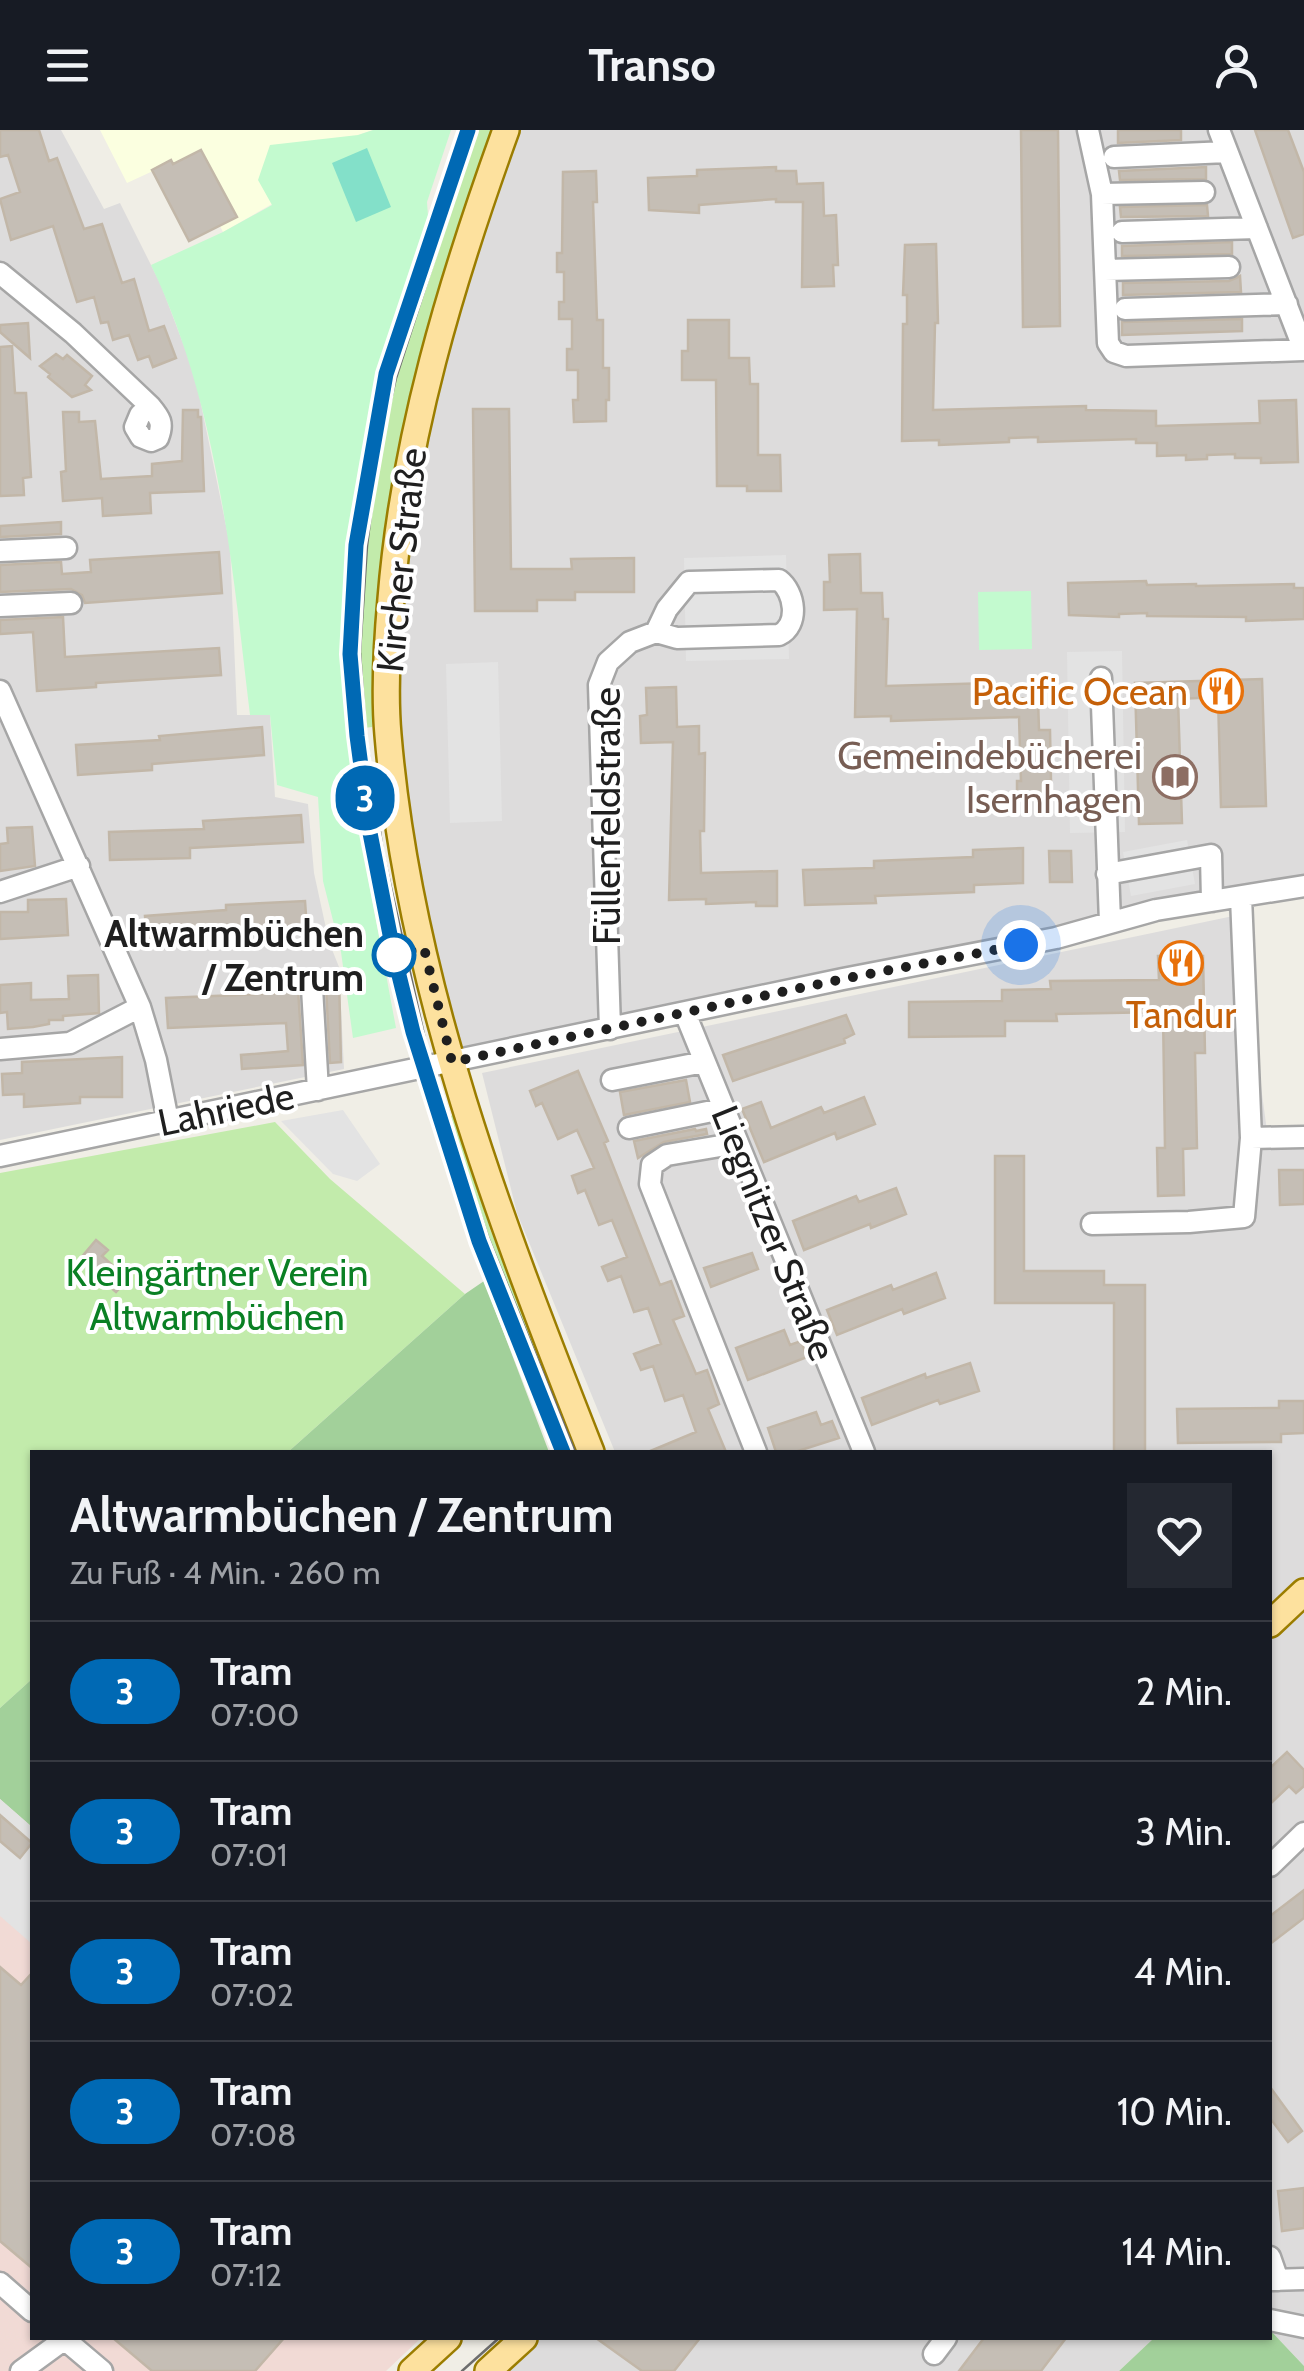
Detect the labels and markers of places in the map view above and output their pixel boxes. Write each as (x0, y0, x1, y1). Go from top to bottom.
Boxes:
place label: Pacific Ocean (972, 668, 1188, 715)
restaurant icon: Pacific Ocean (1198, 668, 1244, 714)
place label: Gemeindebücherei Isernhagen (837, 732, 1142, 823)
library icon: Gemeindebücherei Isernhagen (1152, 754, 1198, 800)
place label: Altwarmbüchen / Zentrum (104, 910, 364, 1001)
marker: Altwarmbüchen / Zentrum (373, 934, 415, 976)
restaurant icon: Tandur (1158, 940, 1204, 986)
place label: Tandur (1126, 991, 1236, 1038)

